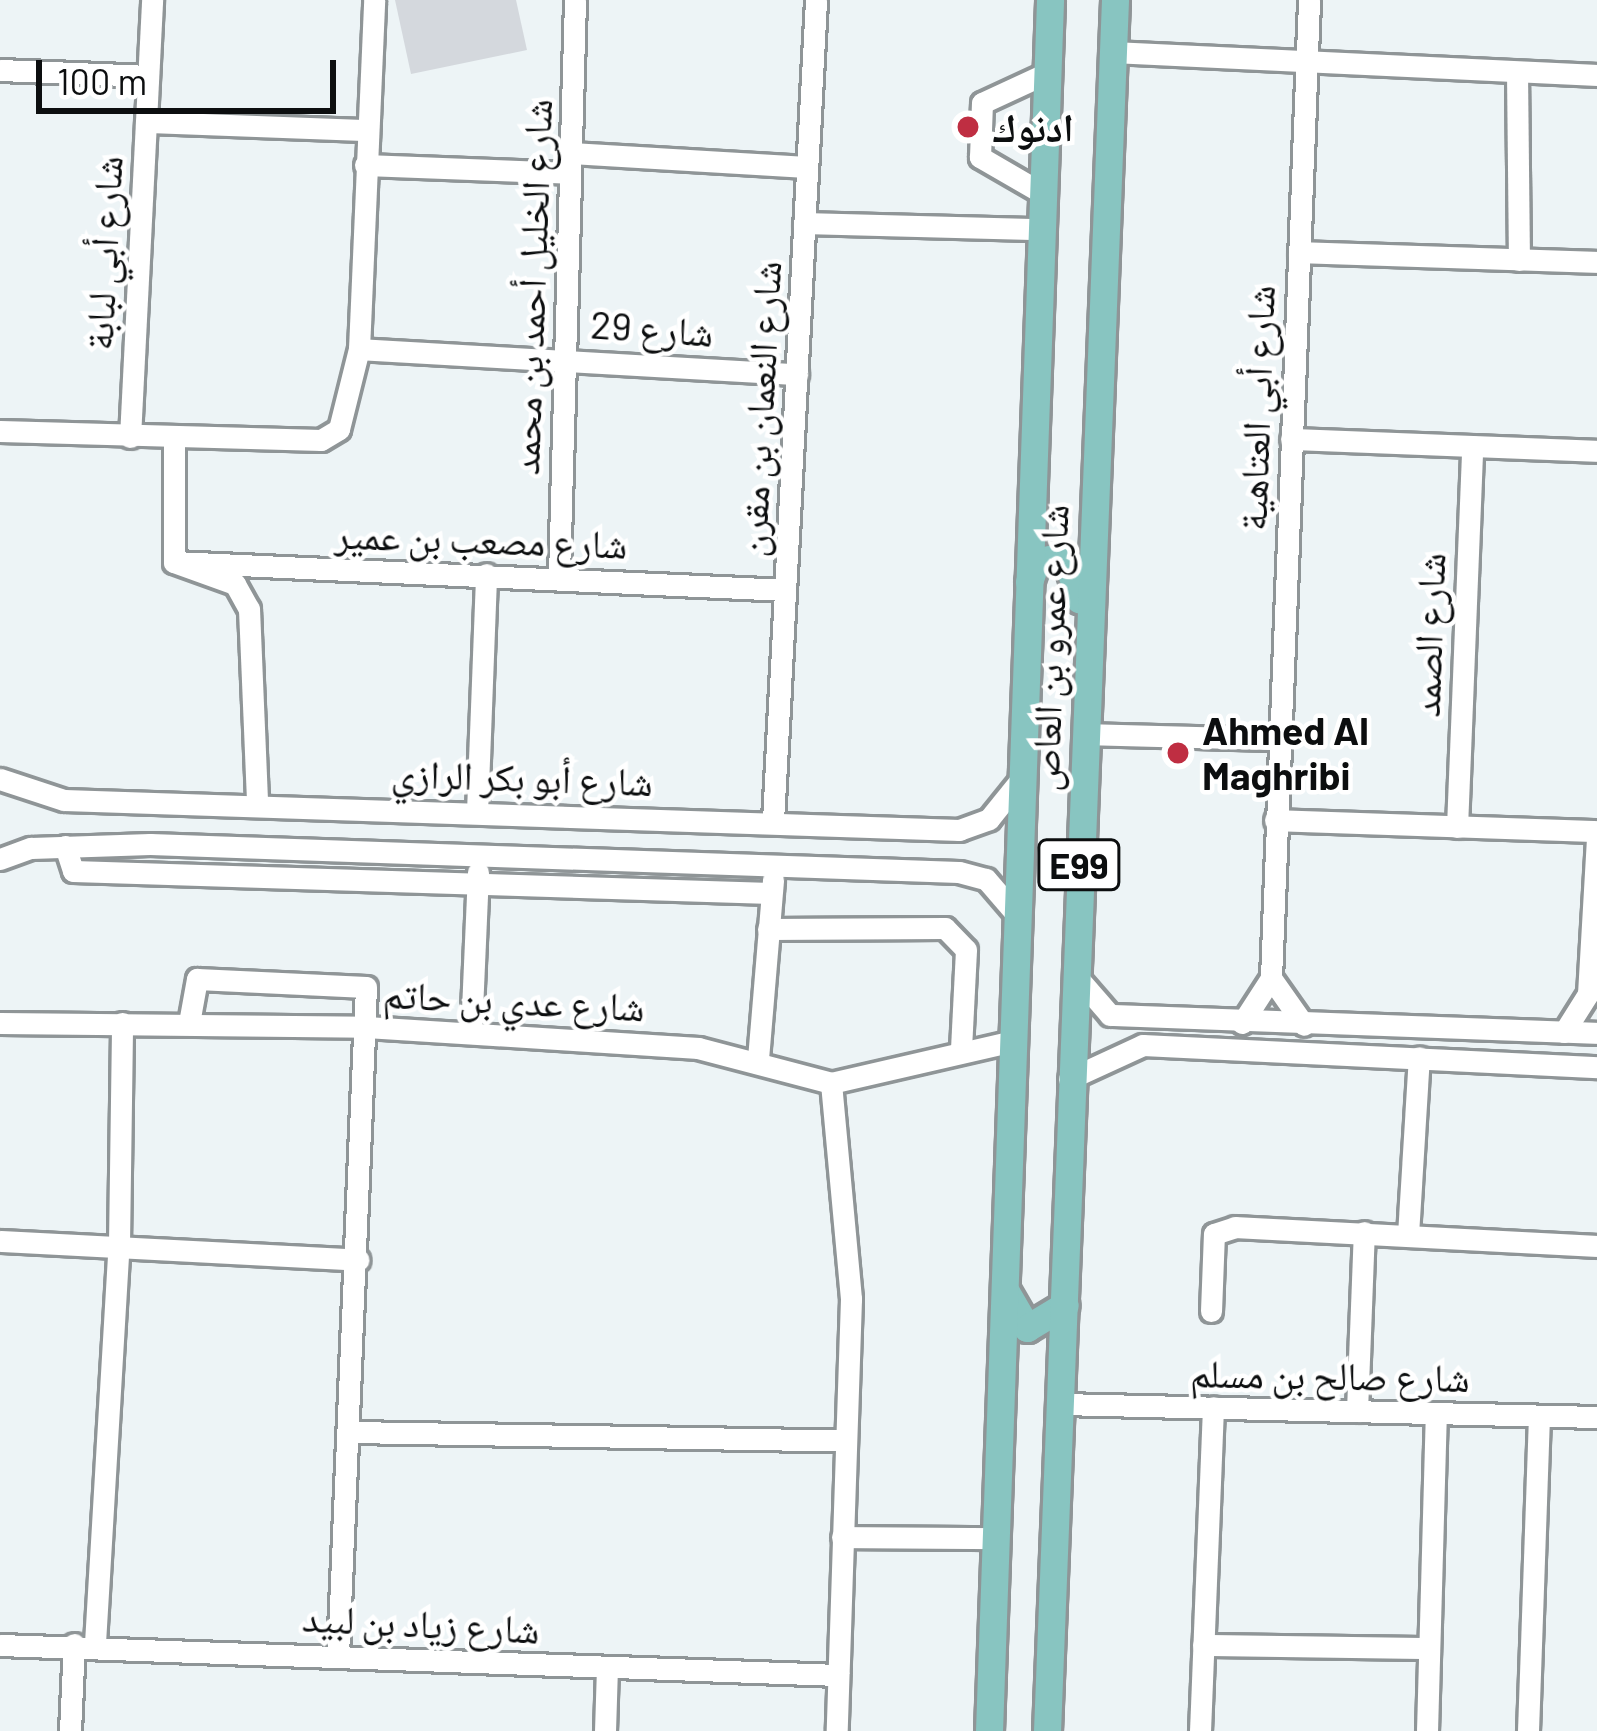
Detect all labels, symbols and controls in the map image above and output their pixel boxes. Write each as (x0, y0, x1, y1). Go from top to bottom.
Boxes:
scale bar (42, 36, 342, 110)
text: 100 m (57, 59, 147, 102)
street label: شارع الخليل أحمد بن محمد (501, 98, 561, 476)
place label: ادنوك (992, 104, 1074, 150)
marker: ادنوك (955, 114, 981, 140)
street label: شارع أبي لبابة (75, 155, 131, 351)
street label: شارع النعمان بن مقرن (728, 260, 790, 558)
street label: شارع أبي العتاهية (1228, 284, 1284, 532)
street label: شارع 29 (589, 300, 715, 356)
street label: شارع عمرو بن العاص (1021, 504, 1077, 792)
street label: شارع مصعب بن عمير (334, 511, 628, 567)
street label: شارع الصمد (1402, 552, 1454, 718)
place label: Ahmed Al Maghribi (1202, 708, 1369, 799)
marker: Ahmed Al Maghribi (1165, 740, 1191, 766)
street label: شارع أبو بكر الرازي (390, 749, 654, 805)
road number: E99 (1037, 835, 1121, 895)
street label: شارع عدي بن حاتم (382, 970, 646, 1030)
street label: شارع صالح بن مسلم (1190, 1349, 1470, 1401)
street label: شارع زياد بن لبيد (301, 1593, 541, 1653)

